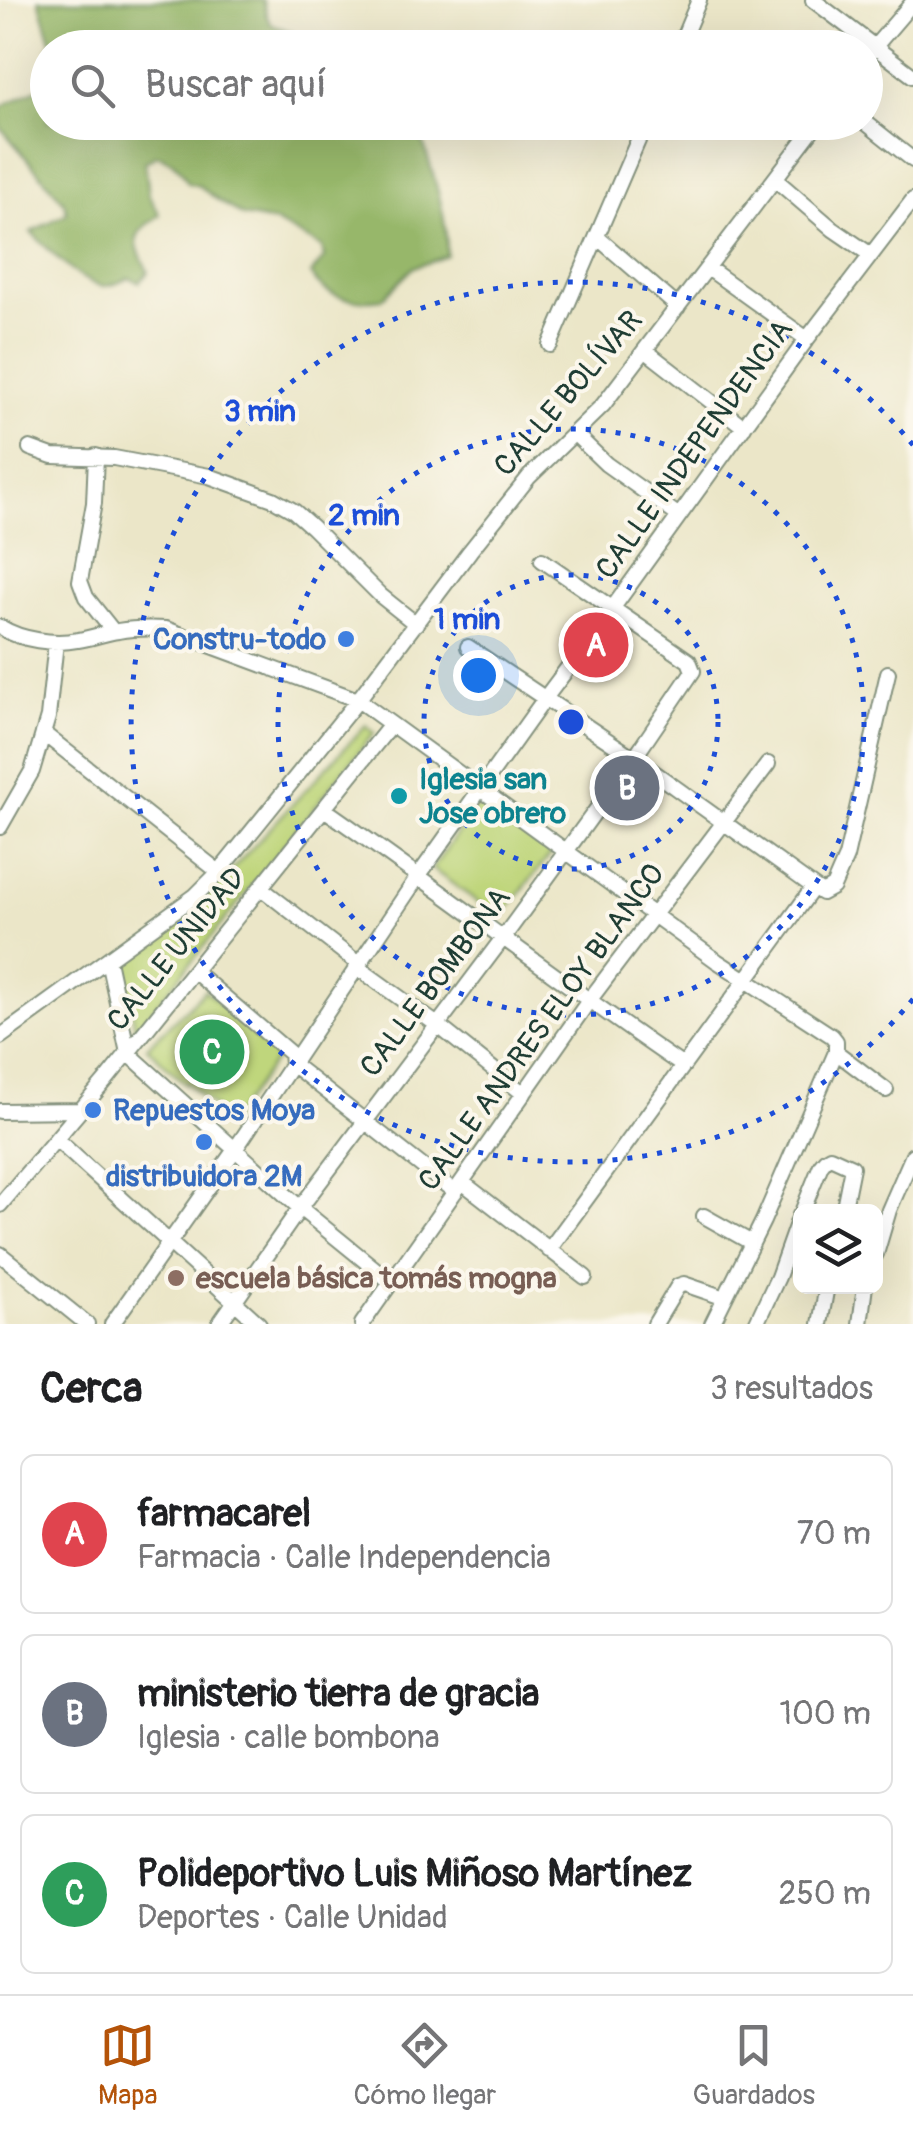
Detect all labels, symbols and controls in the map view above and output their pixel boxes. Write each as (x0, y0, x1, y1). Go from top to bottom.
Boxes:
search box (30, 30, 883, 140)
icon: search (65, 58, 120, 113)
text: Buscar aquí (145, 61, 327, 109)
street label: CALLE BOLÍVAR (486, 303, 651, 484)
street label: CALLE INDEPENDENCIA (588, 312, 801, 586)
text: 3 min (224, 393, 296, 430)
text: 2 min (328, 497, 400, 534)
text: 1 min (434, 601, 500, 638)
pin: A (564, 608, 628, 682)
place label: Constru-todo (153, 621, 326, 658)
marker: Constru-todo (335, 628, 357, 650)
your location (453, 650, 504, 701)
centre of rings (553, 704, 589, 740)
pin: B (594, 750, 660, 826)
place label: Iglesia san Jose obrero (419, 761, 566, 832)
marker: Iglesia san Jose obrero (388, 785, 410, 807)
street label: CALLE ANDRES ELOY BLANCO (410, 857, 672, 1198)
street label: CALLE UNIDAD (99, 860, 254, 1039)
street label: CALLE BOMBONA (352, 880, 519, 1084)
pin: C (180, 1014, 244, 1090)
place label: Repuestos Moya (113, 1092, 315, 1129)
marker: Repuestos Moya (82, 1099, 104, 1121)
marker: distribuidora 2M (193, 1131, 215, 1153)
place label: distribuidora 2M (106, 1158, 302, 1195)
map controls (793, 1204, 883, 1294)
button: layers (793, 1204, 883, 1294)
place label: escuela básica tomás mogna (195, 1260, 557, 1297)
marker: escuela básica tomás mogna (165, 1267, 187, 1289)
text: Cerca (40, 1363, 142, 1415)
text: 3 resultados (710, 1369, 873, 1409)
text: farmacarel (137, 1490, 311, 1538)
text: A (64, 1514, 85, 1554)
text: 70 m (797, 1514, 871, 1554)
text: Farmacia · Calle Independencia (137, 1538, 551, 1578)
text: ministerio tierra de gracia (137, 1670, 539, 1718)
text: B (65, 1694, 84, 1734)
text: 100 m (779, 1694, 871, 1734)
text: Iglesia · calle bombona (137, 1718, 440, 1758)
text: Polideportivo Luis Miñoso Martínez (137, 1850, 692, 1898)
text: C (65, 1874, 84, 1914)
text: 250 m (779, 1874, 871, 1914)
text: Deportes · Calle Unidad (137, 1898, 448, 1938)
tab: Mapa (98, 2018, 157, 2113)
tab: Cómo llegar (354, 2018, 496, 2113)
tab: Guardados (692, 2018, 815, 2113)

